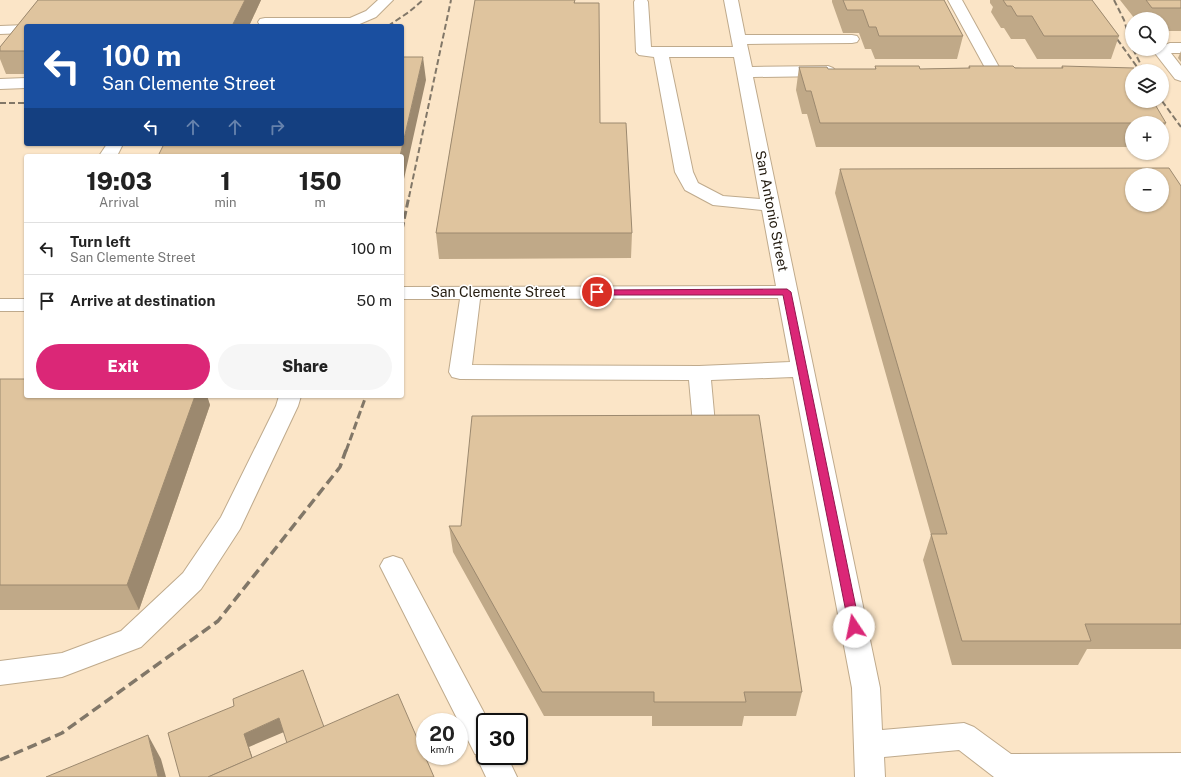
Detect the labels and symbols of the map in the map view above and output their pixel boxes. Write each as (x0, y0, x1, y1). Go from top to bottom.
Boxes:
street label: San Antonio Street (752, 149, 792, 273)
pin (580, 275, 614, 309)
street label: San Clemente Street (430, 284, 566, 300)
position arrow (833, 606, 875, 648)
speed limit sign: 30 (476, 713, 528, 765)

